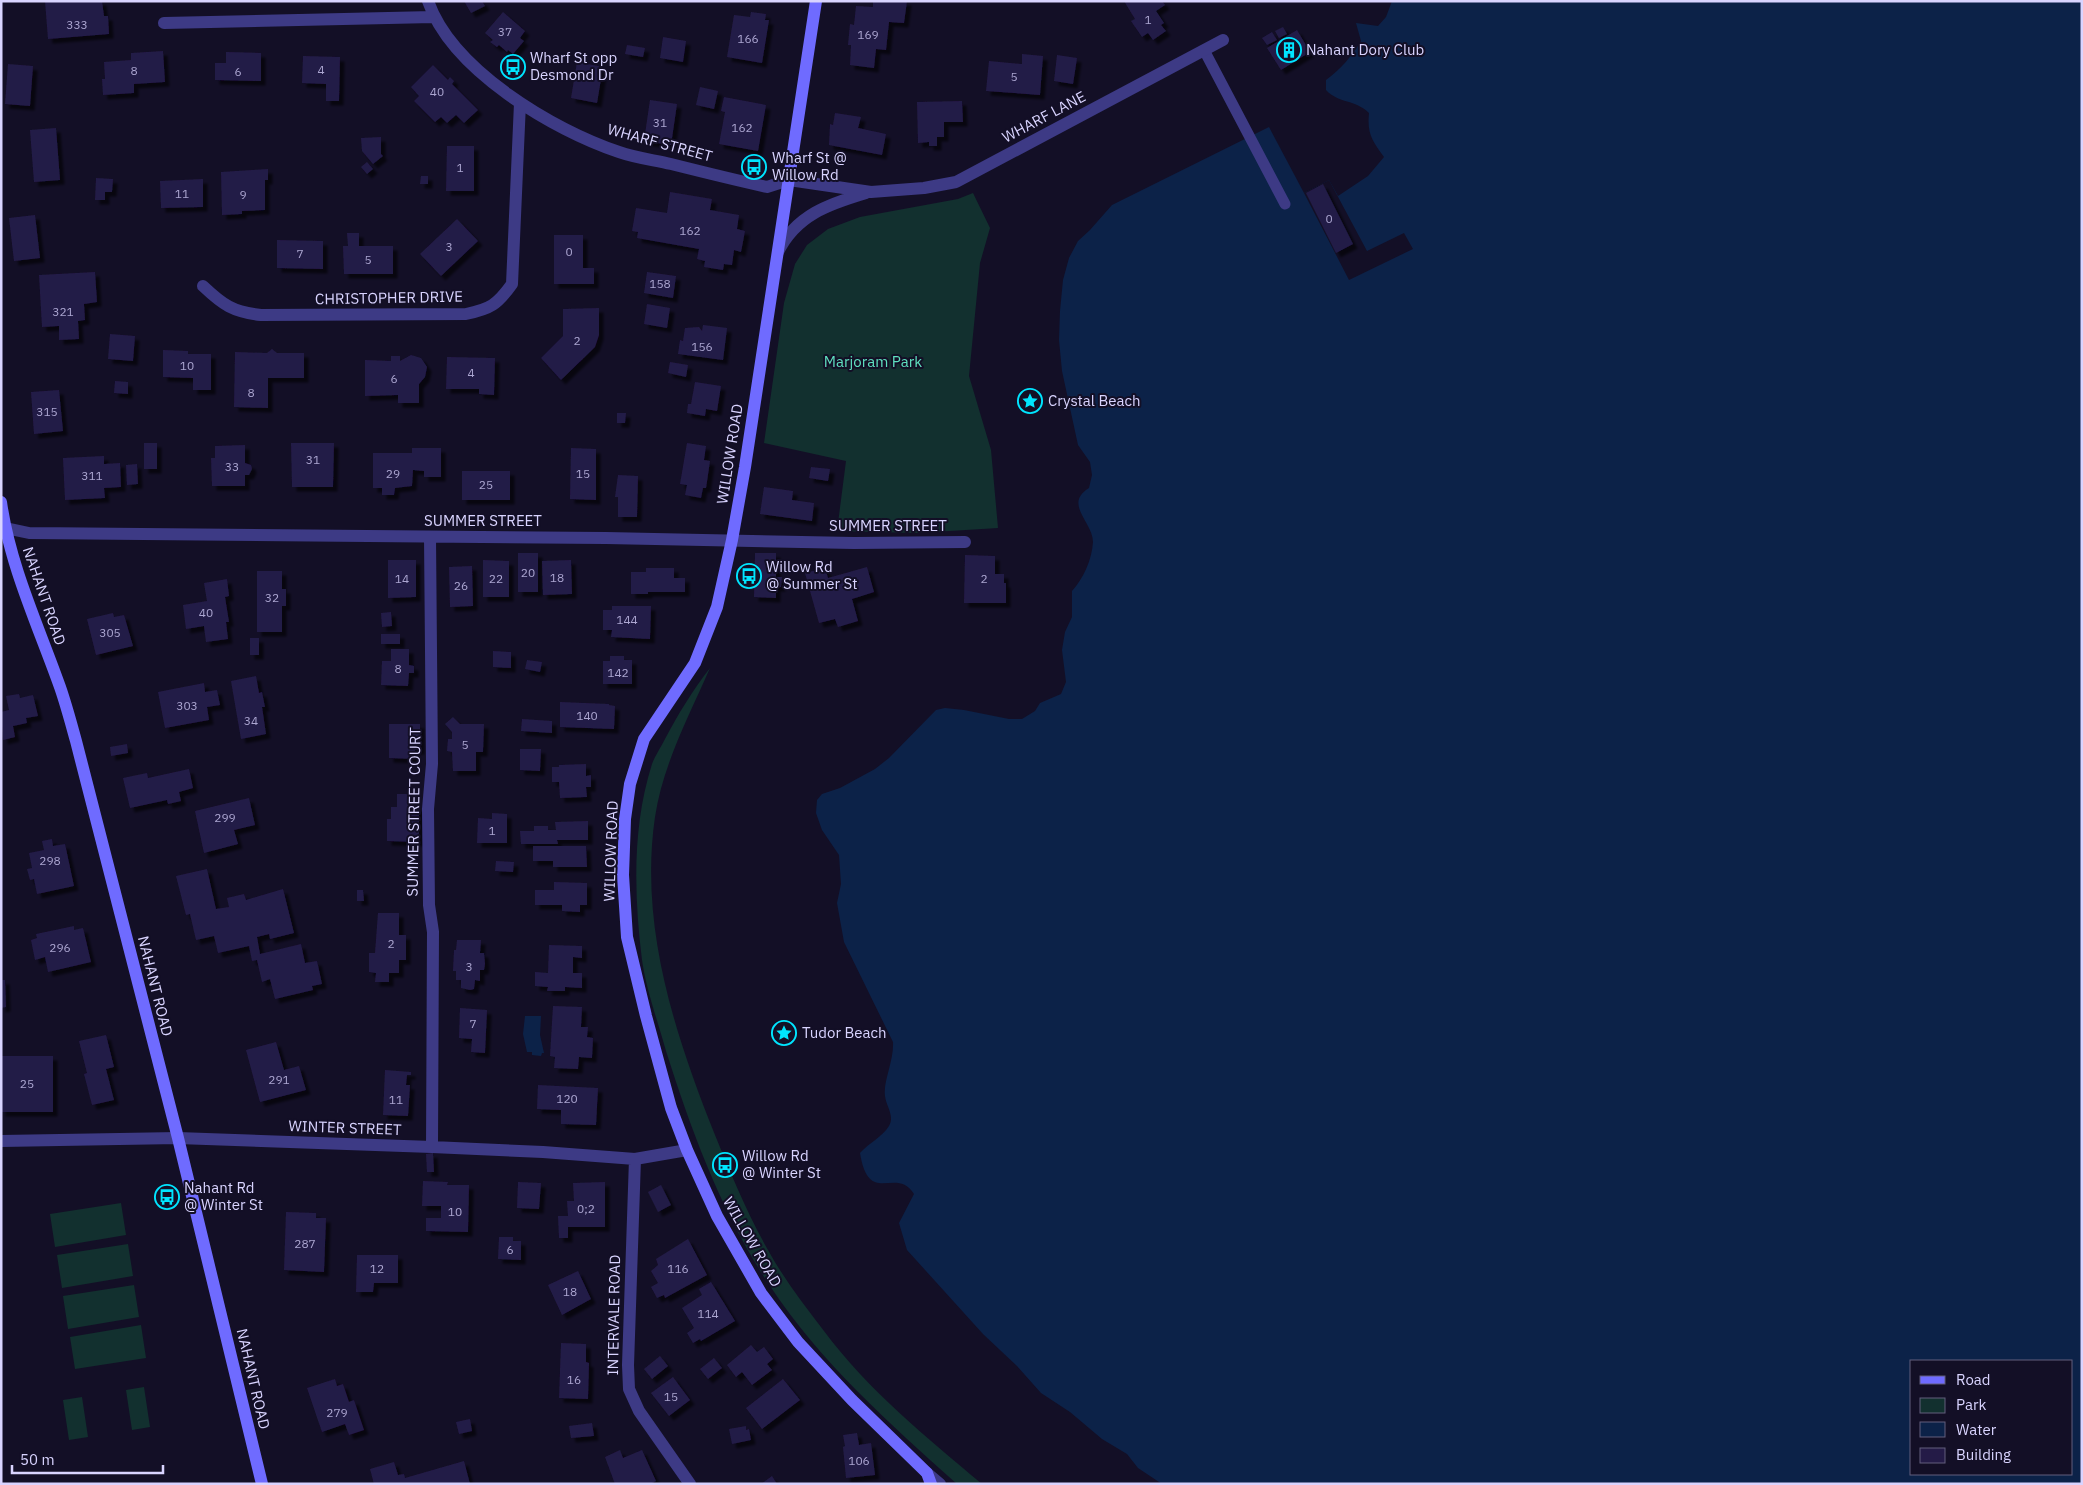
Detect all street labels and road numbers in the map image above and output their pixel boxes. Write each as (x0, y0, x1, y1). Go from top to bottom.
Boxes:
street label: WHARF LANE (999, 87, 1089, 147)
street label: WHARF STREET (606, 119, 715, 166)
street label: CHRISTOPHER DRIVE (315, 287, 463, 308)
street label: WILLOW ROAD (712, 403, 747, 505)
street label: SUMMER STREET (424, 511, 542, 530)
street label: SUMMER STREET (829, 516, 947, 535)
street label: NAHANT ROAD (19, 544, 70, 647)
street label: SUMMER STREET COURT (403, 727, 424, 897)
street label: WILLOW ROAD (599, 800, 622, 902)
street label: NAHANT ROAD (134, 934, 177, 1038)
street label: WINTER STREET (288, 1116, 402, 1139)
street label: WILLOW ROAD (719, 1193, 786, 1290)
street label: INTERVALE ROAD (603, 1255, 624, 1375)
street label: NAHANT ROAD (233, 1327, 274, 1431)

